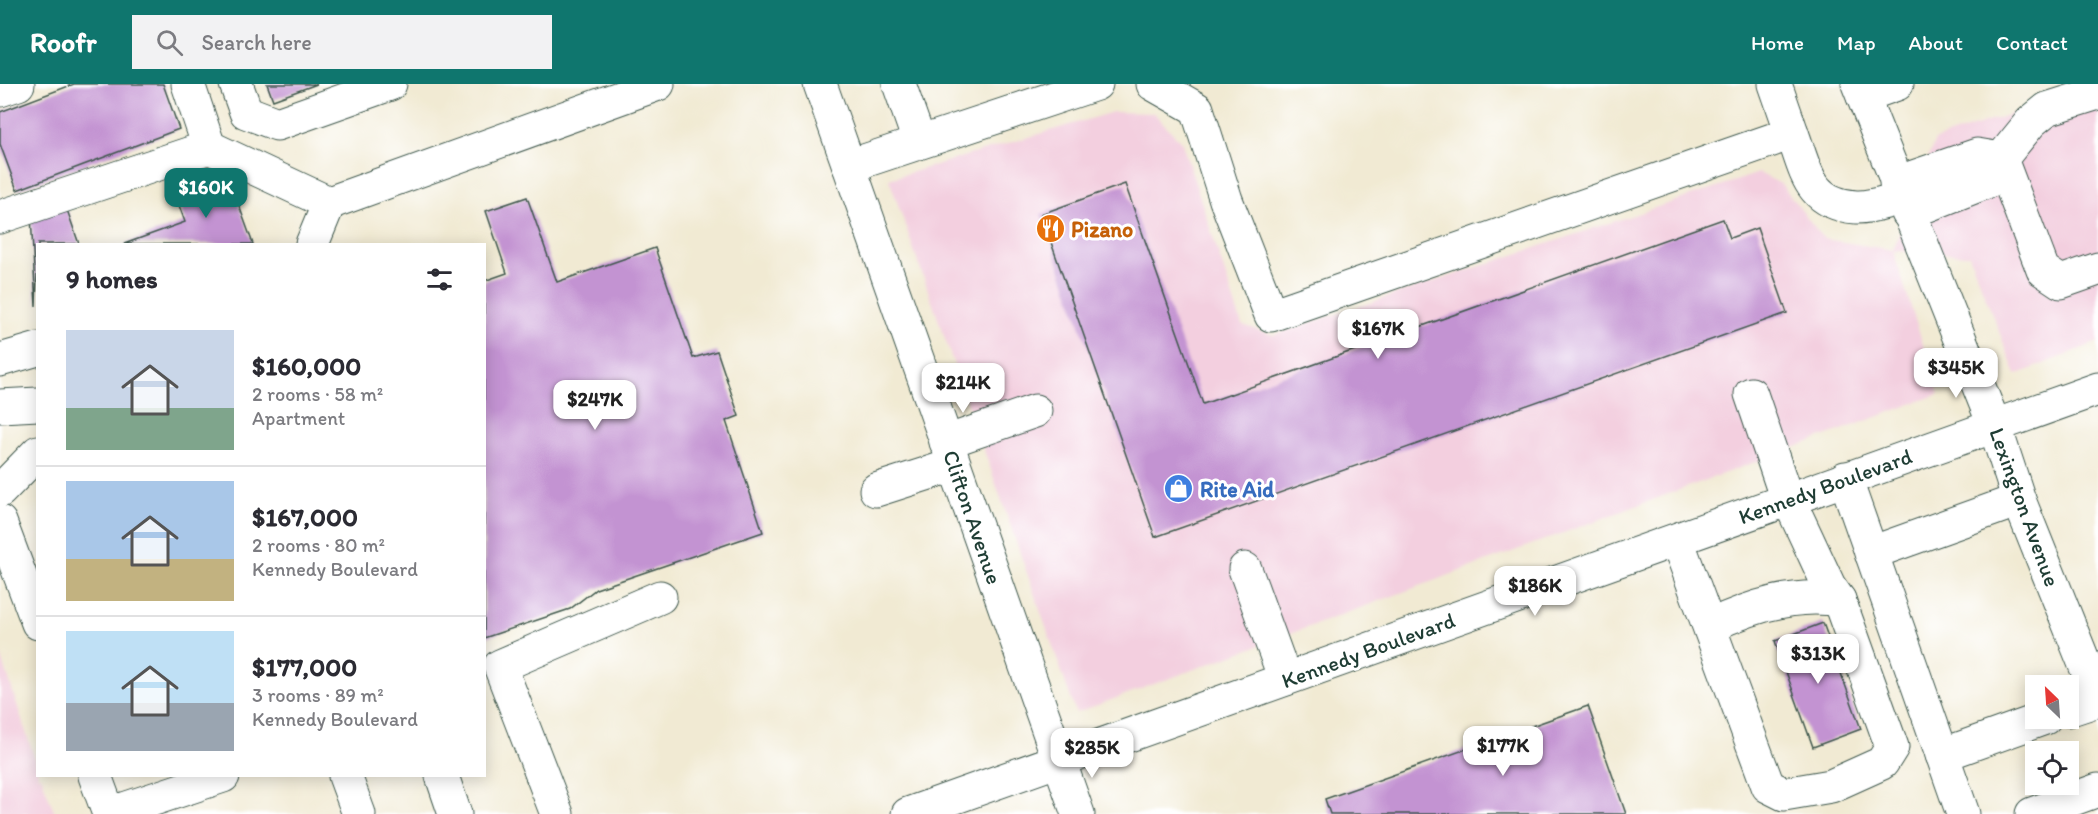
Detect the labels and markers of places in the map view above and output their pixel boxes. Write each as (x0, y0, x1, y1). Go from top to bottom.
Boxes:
pin: $160K (164, 168, 248, 219)
restaurant icon: Pizano (1034, 213, 1066, 245)
place label: Pizano (1071, 216, 1133, 243)
pin: $167K (1336, 309, 1420, 360)
pin: $345K (1914, 348, 1998, 399)
pin: $214K (921, 363, 1005, 414)
pin: $247K (553, 380, 637, 431)
shop icon: Rite Aid (1163, 473, 1195, 505)
place label: Rite Aid (1200, 476, 1274, 503)
pin: $186K (1493, 566, 1577, 617)
pin: $313K (1776, 634, 1860, 685)
pin: $177K (1461, 726, 1545, 777)
pin: $285K (1050, 728, 1134, 779)

